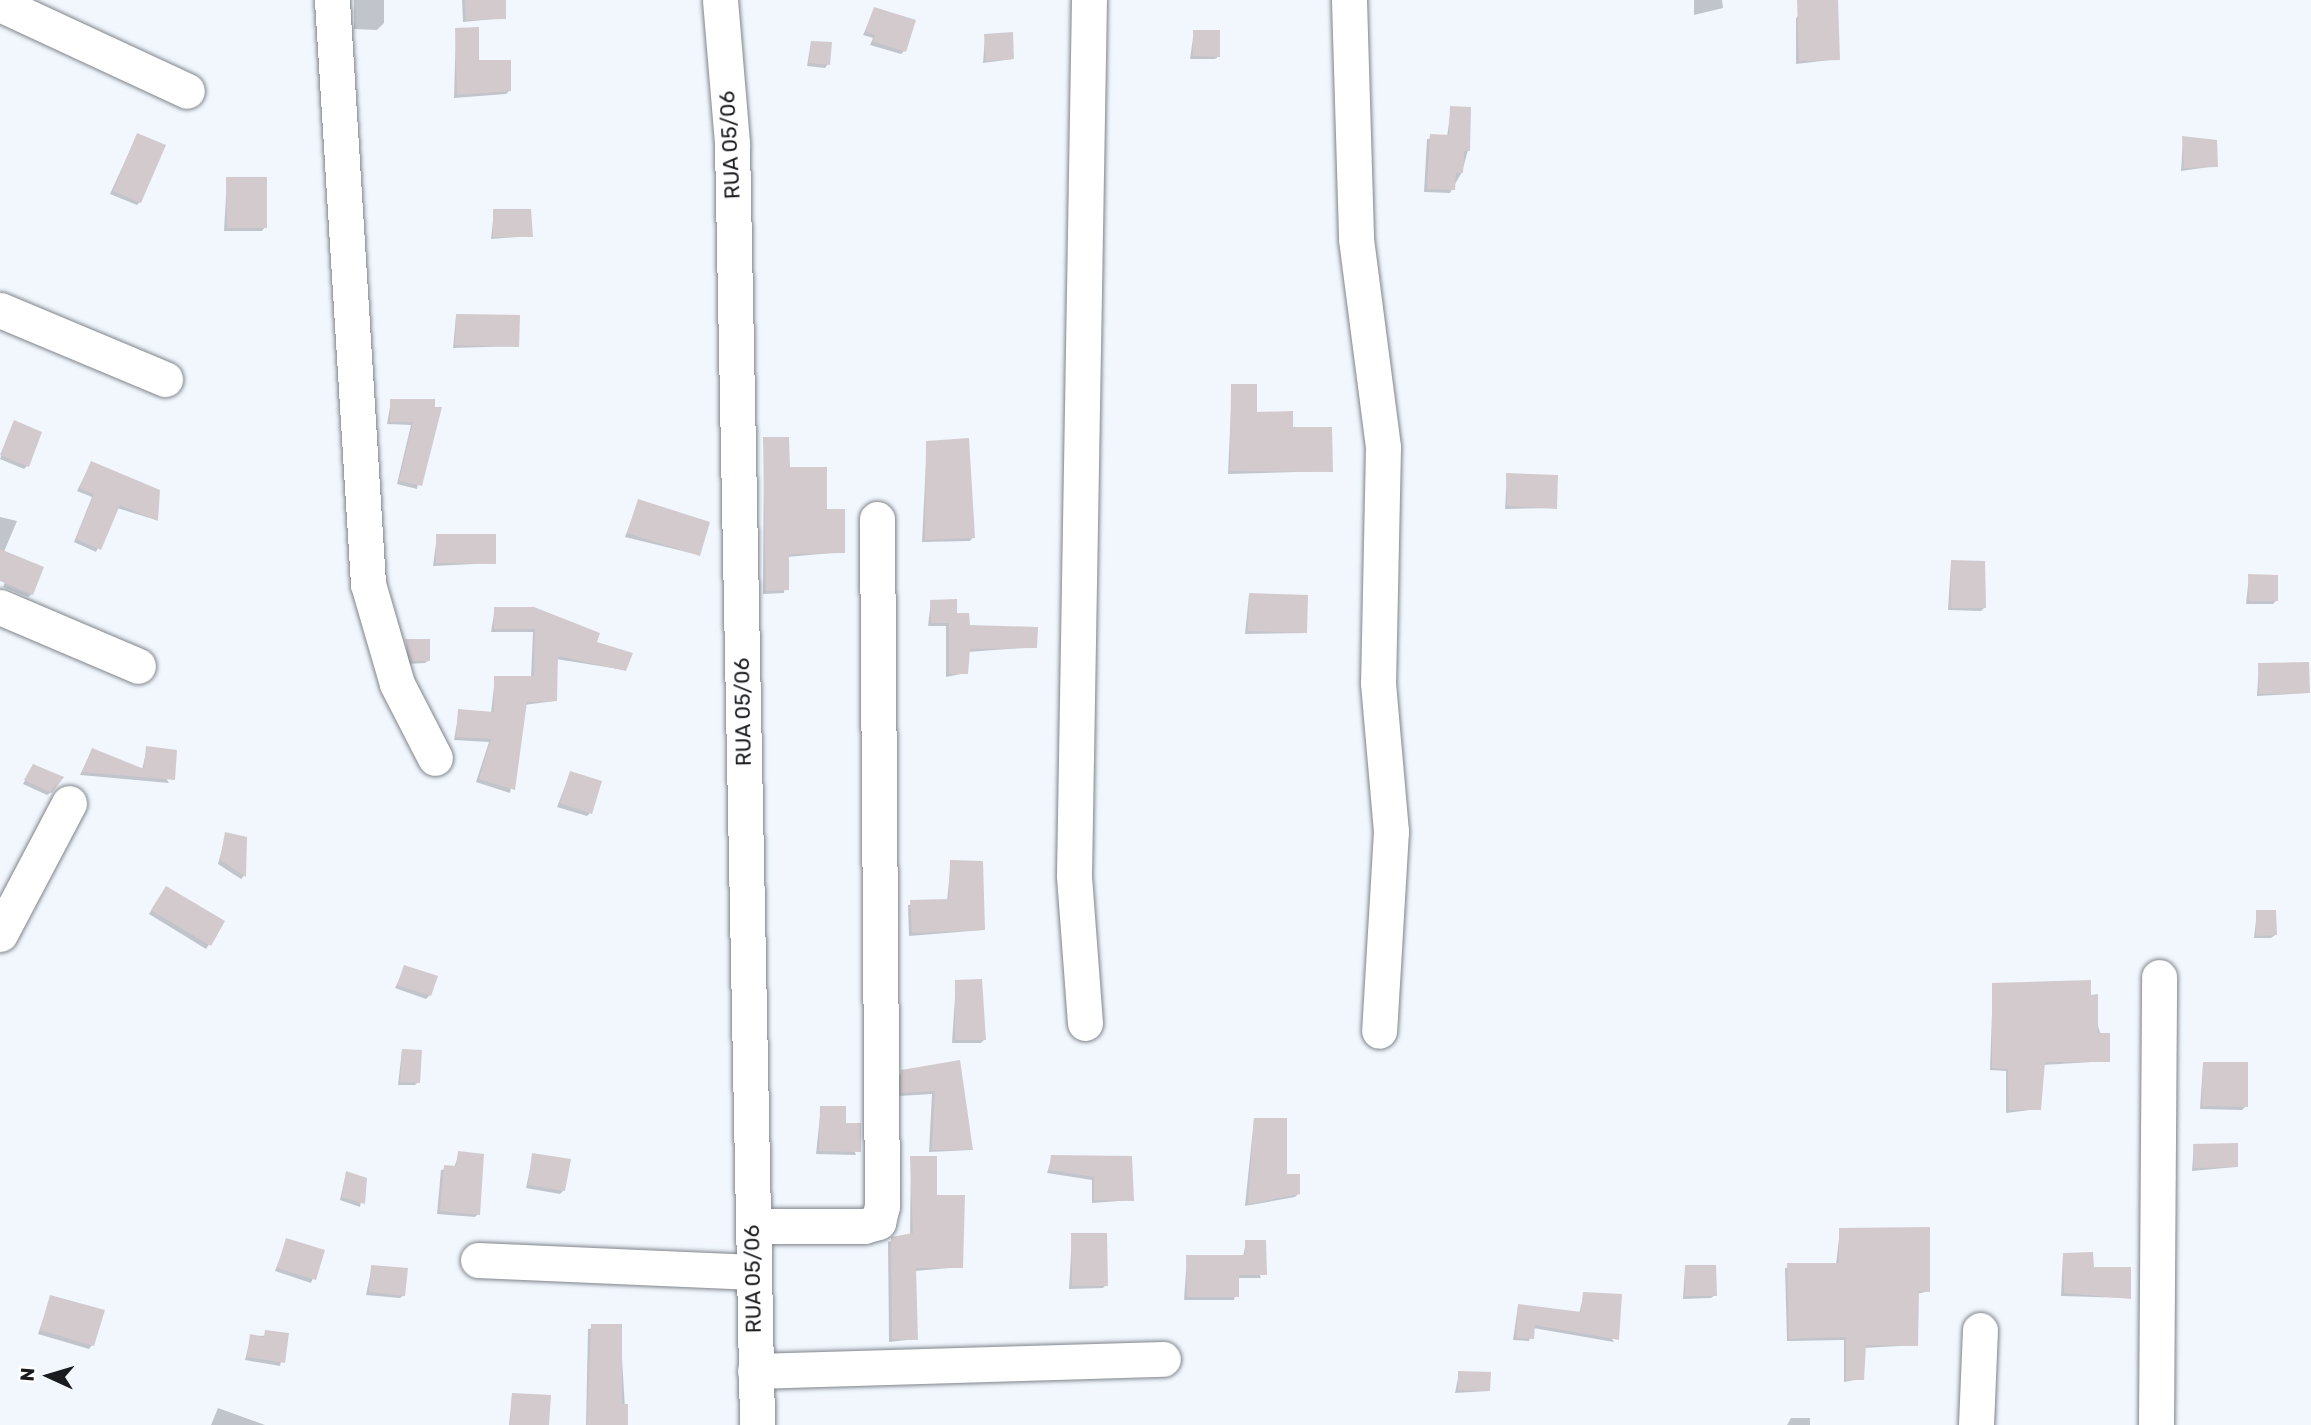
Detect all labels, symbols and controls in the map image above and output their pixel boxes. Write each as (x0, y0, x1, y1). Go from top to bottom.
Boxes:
street label: RUA 05/06 (715, 90, 745, 200)
street label: RUA 05/06 (729, 657, 757, 767)
street label: RUA 05/06 (739, 1224, 767, 1334)
north arrow (14, 1341, 84, 1411)
text: N (16, 1367, 40, 1382)

